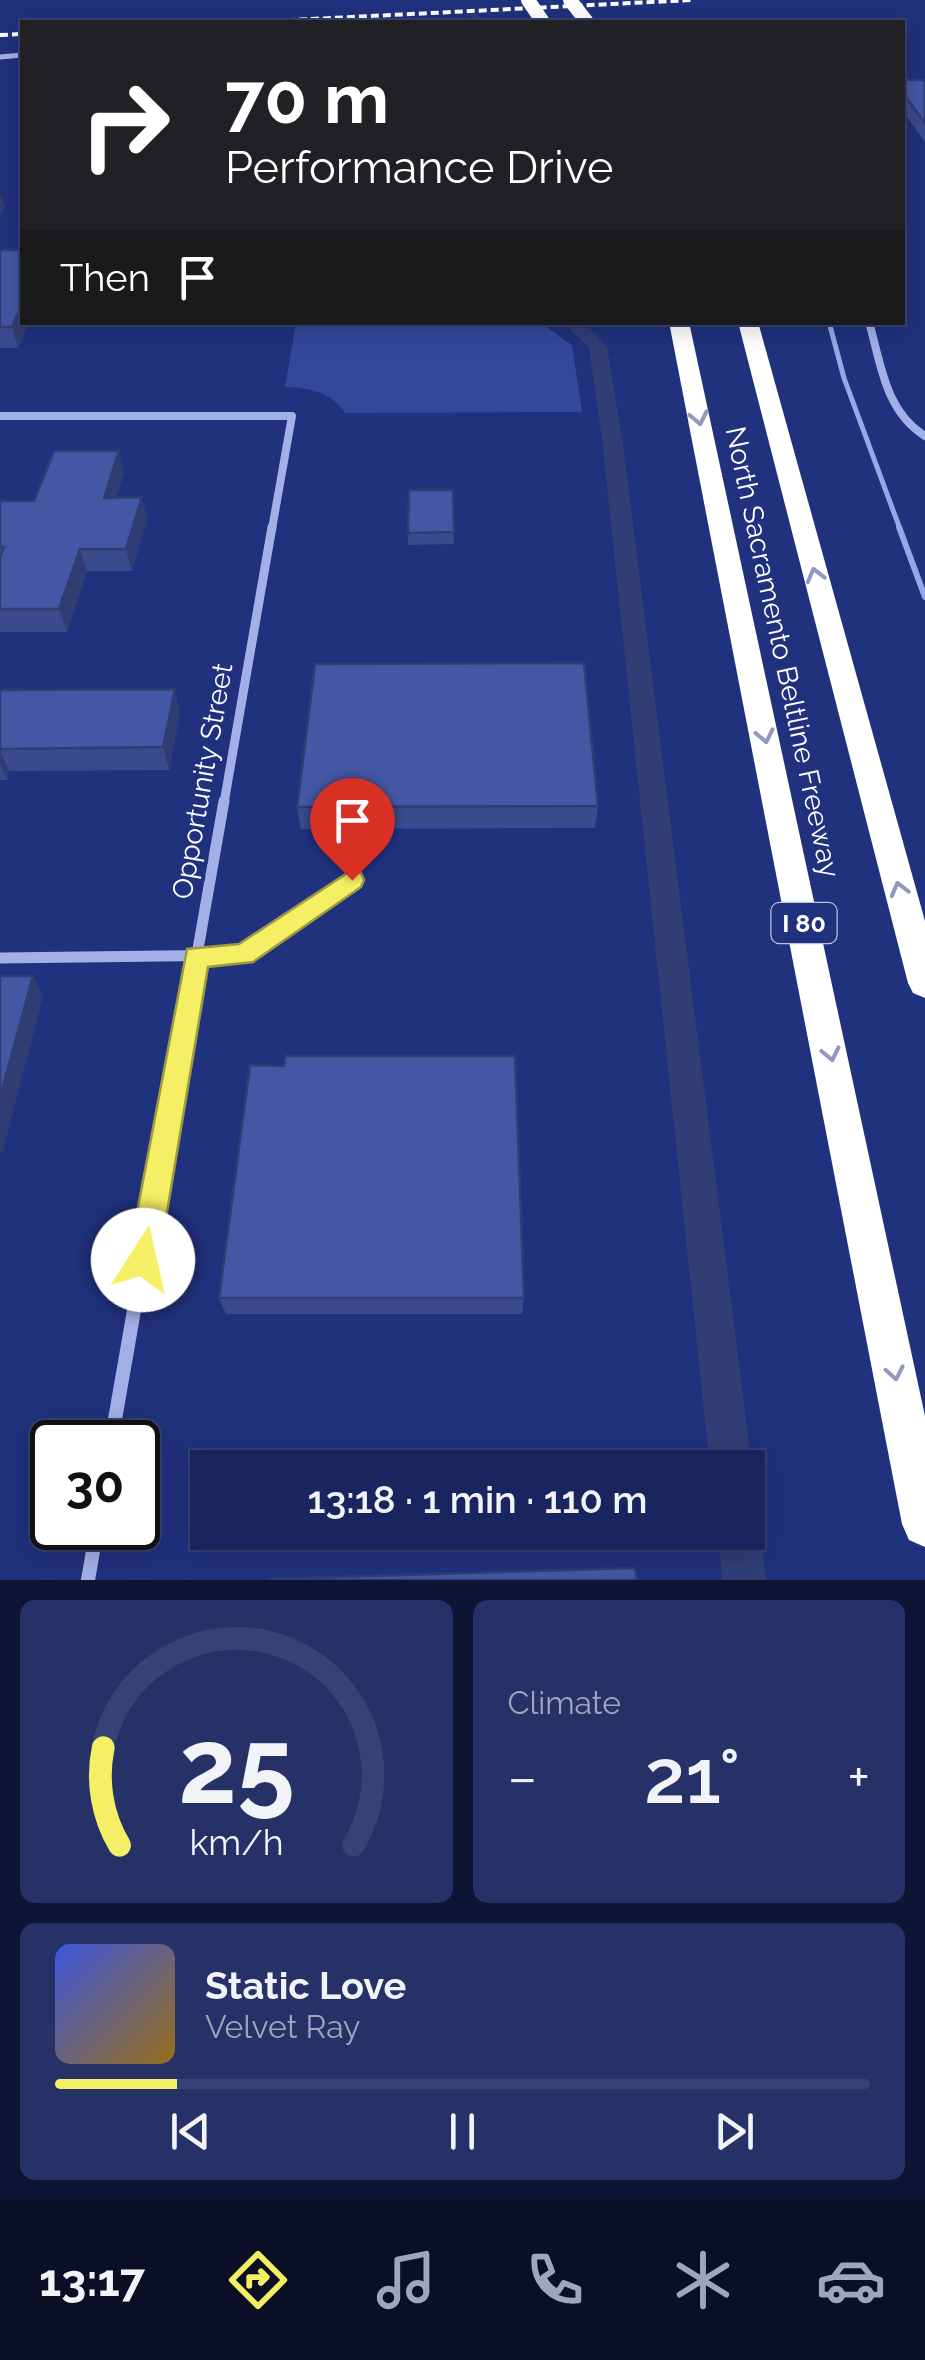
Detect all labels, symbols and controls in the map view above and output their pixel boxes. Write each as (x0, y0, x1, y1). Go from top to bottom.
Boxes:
text: 70 m (225, 57, 389, 139)
icon: right (60, 60, 190, 190)
text: Performance Drive (225, 141, 613, 194)
icon: arrive (170, 250, 225, 305)
text: Then (60, 255, 150, 300)
one-way arrow (687, 409, 708, 426)
street label: North Sacramento Beltline Freeway (719, 424, 846, 881)
one-way arrow (806, 567, 827, 584)
street label: Opportunity Street (165, 660, 240, 902)
one-way arrow (753, 727, 774, 744)
pin (310, 778, 395, 881)
icon: arrive (325, 793, 380, 848)
one-way arrow (889, 881, 910, 898)
road number: I 80 (772, 903, 836, 943)
one-way arrow (820, 1045, 841, 1062)
position arrow (91, 1208, 195, 1312)
one-way arrow (884, 1364, 905, 1381)
speed limit sign: 30 (30, 1420, 160, 1550)
text: 13:18 · 1 min · 110 m (308, 1477, 647, 1522)
text: Climate (508, 1684, 621, 1721)
text: 25 (178, 1705, 294, 1827)
text: 21° (644, 1732, 740, 1821)
text: − (508, 1745, 537, 1810)
text: + (847, 1745, 870, 1810)
text: km/h (189, 1821, 283, 1863)
text: Static Love (205, 1963, 406, 2008)
text: Velvet Ray (205, 2008, 360, 2045)
icon: previous (163, 2104, 218, 2159)
icon: pause (435, 2104, 490, 2159)
icon: next (707, 2104, 762, 2159)
icon: directions (223, 2245, 293, 2315)
icon: music (371, 2245, 441, 2315)
icon: phone (520, 2245, 590, 2315)
icon: climate (668, 2245, 738, 2315)
icon: car (816, 2245, 886, 2315)
text: 13:17 (39, 2254, 145, 2307)

